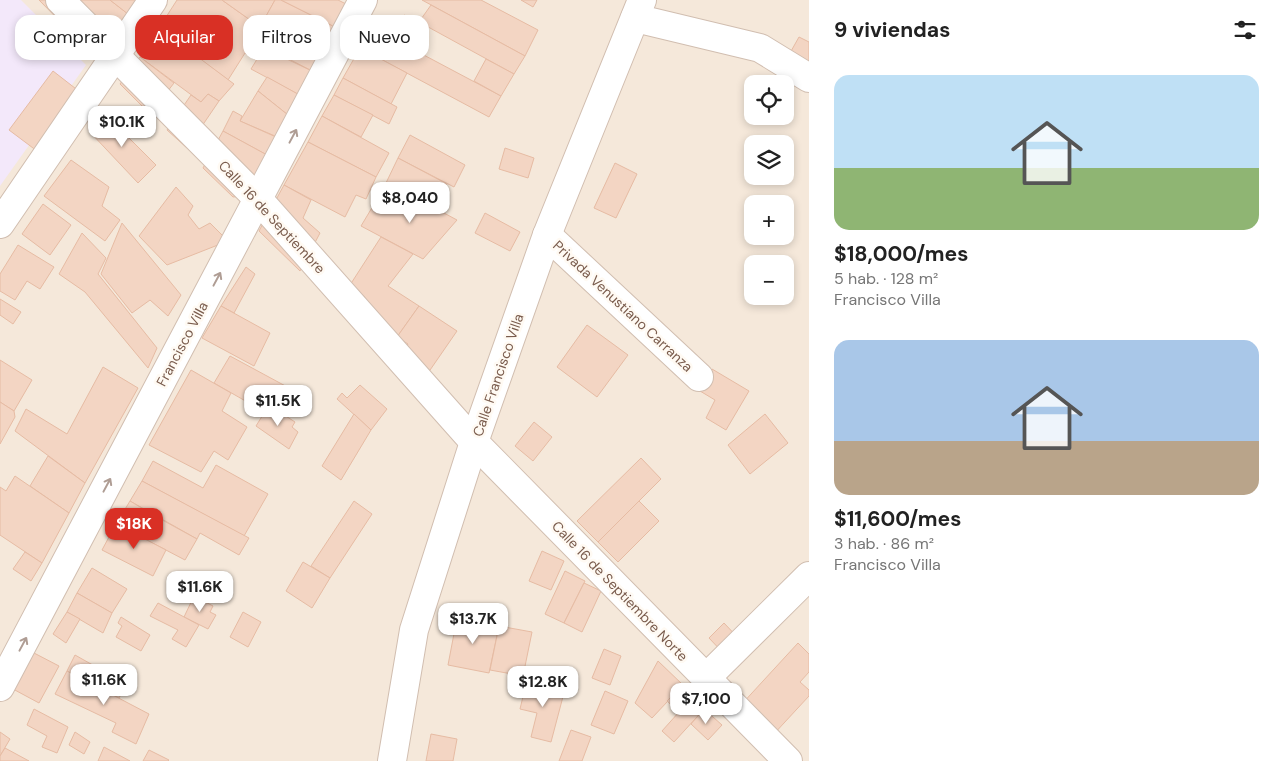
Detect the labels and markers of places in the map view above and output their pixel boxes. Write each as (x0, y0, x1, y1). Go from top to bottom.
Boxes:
pin: $10.1K (81, 106, 163, 148)
pin: $8,040 (369, 182, 451, 224)
pin: $11.5K (237, 384, 319, 427)
pin: $18K (104, 508, 164, 550)
pin: $11.6K (159, 570, 241, 613)
pin: $13.7K (432, 602, 514, 645)
pin: $11.6K (63, 664, 145, 706)
pin: $12.8K (502, 666, 584, 708)
pin: $7,100 (665, 682, 747, 725)

